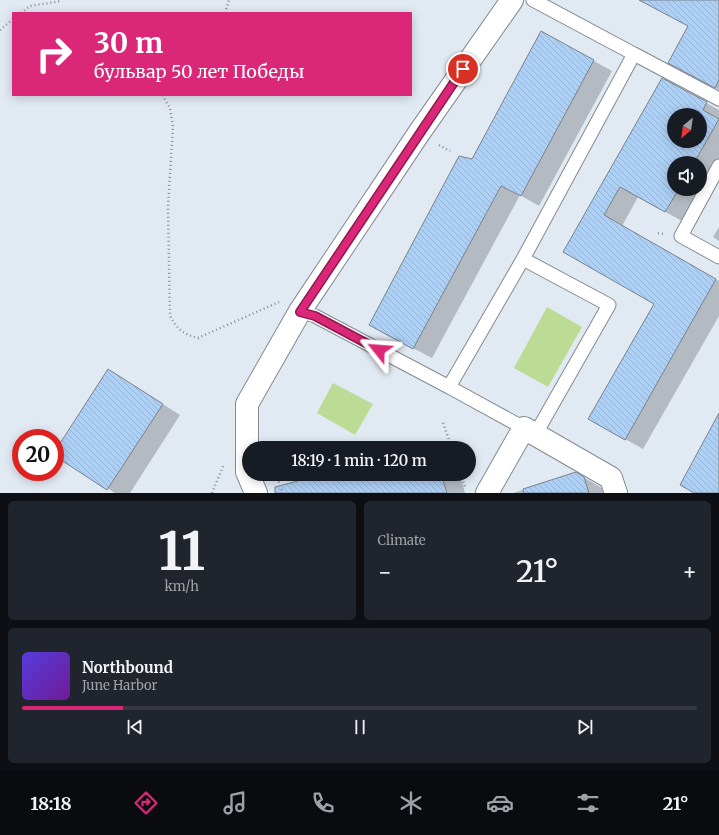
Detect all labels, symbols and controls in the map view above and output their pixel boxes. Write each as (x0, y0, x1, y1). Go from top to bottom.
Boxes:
text: 30 m (94, 25, 163, 61)
icon: right (28, 28, 80, 80)
pin (446, 52, 480, 86)
icon: arrive (452, 58, 474, 80)
text: бульвар 50 лет Победы (94, 60, 304, 83)
north arrow (667, 108, 707, 148)
map controls (667, 108, 707, 196)
button: sound (667, 156, 707, 196)
position arrow (358, 329, 400, 371)
speed limit sign: 20 (12, 429, 64, 481)
text: 18:19 · 1 min · 120 m (291, 451, 427, 470)
text: 11 (158, 519, 205, 584)
text: Climate (378, 532, 426, 549)
text: 21° (516, 552, 559, 590)
text: − (378, 558, 392, 586)
text: + (682, 558, 697, 586)
text: km/h (165, 578, 199, 595)
text: Northbound (82, 658, 173, 677)
text: June Harbor (82, 677, 157, 694)
icon: previous (124, 716, 146, 738)
icon: pause (349, 716, 371, 738)
icon: next (574, 716, 596, 738)
icon: directions (132, 789, 160, 817)
icon: music (221, 789, 249, 817)
icon: phone (309, 789, 337, 817)
icon: climate (397, 789, 425, 817)
icon: car (486, 789, 514, 817)
icon: filters (574, 789, 602, 817)
text: 18:18 (30, 792, 72, 815)
text: 21° (663, 792, 689, 815)

